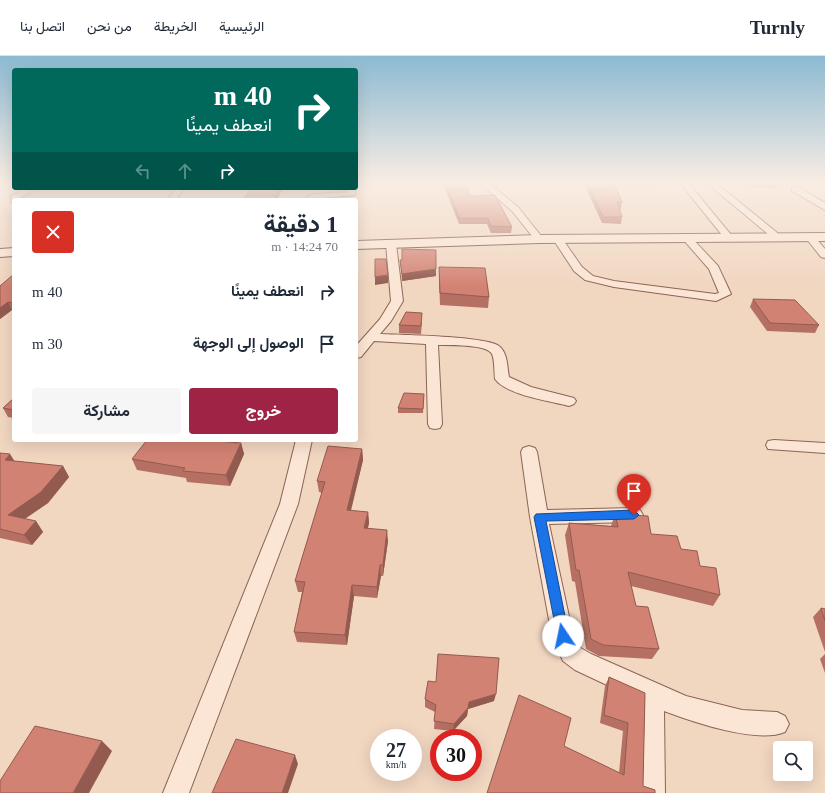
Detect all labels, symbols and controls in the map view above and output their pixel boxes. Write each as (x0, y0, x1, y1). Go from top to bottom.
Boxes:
text: Turnly (750, 17, 805, 38)
text: اتصل بنا (20, 19, 65, 34)
text: من نحن (87, 19, 132, 34)
text: الخريطة (154, 19, 197, 34)
text: الرئيسية (219, 19, 264, 34)
text: 40 m (214, 80, 272, 111)
icon: right (286, 84, 338, 136)
text: انعطف يمينًا (186, 115, 272, 135)
icon: left (132, 160, 154, 182)
icon: ahead (174, 160, 196, 182)
icon: right (216, 160, 238, 182)
button: close (32, 211, 74, 253)
text: 1 دقيقة (263, 211, 338, 237)
text: 70 m · 14:24 (271, 239, 338, 254)
icon: right (316, 281, 338, 303)
text: انعطف يمينًا (231, 283, 304, 299)
text: 40 m (32, 284, 62, 300)
icon: arrive (316, 333, 338, 355)
text: الوصول إلى الوجهة (193, 335, 304, 351)
text: 30 m (32, 336, 62, 352)
button: مشاركة (32, 388, 181, 434)
button: خروج (189, 388, 338, 434)
pin (617, 474, 651, 515)
icon: arrive (623, 480, 645, 502)
position arrow (542, 615, 584, 657)
speed limit sign: 30 (430, 729, 482, 781)
text: 27 (386, 739, 406, 761)
map controls (773, 741, 813, 781)
button: search (773, 741, 813, 781)
text: km/h (386, 759, 406, 770)

